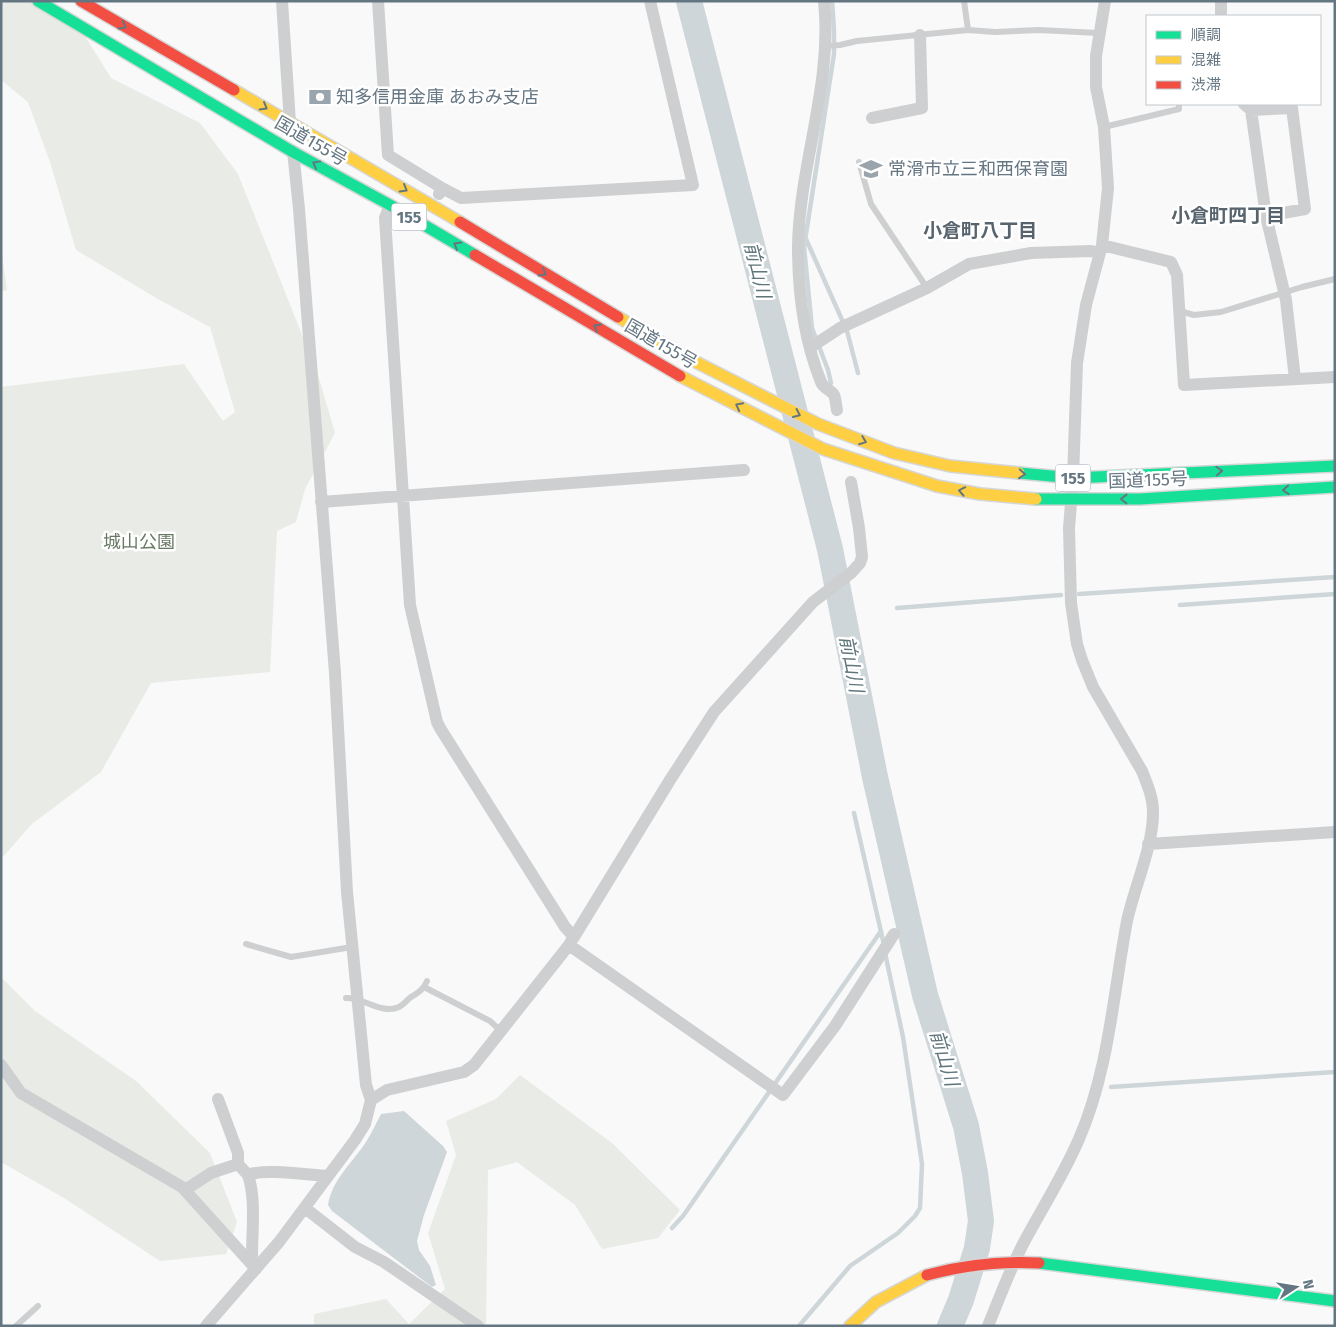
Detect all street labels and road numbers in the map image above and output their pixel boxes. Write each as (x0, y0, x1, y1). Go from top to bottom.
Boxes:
street label: 国道155号 (271, 112, 351, 170)
road number: 155 (392, 203, 426, 230)
street label: 国道155号 (621, 315, 701, 373)
road number: 155 (1056, 464, 1090, 492)
street label: 国道155号 (1108, 468, 1188, 492)

